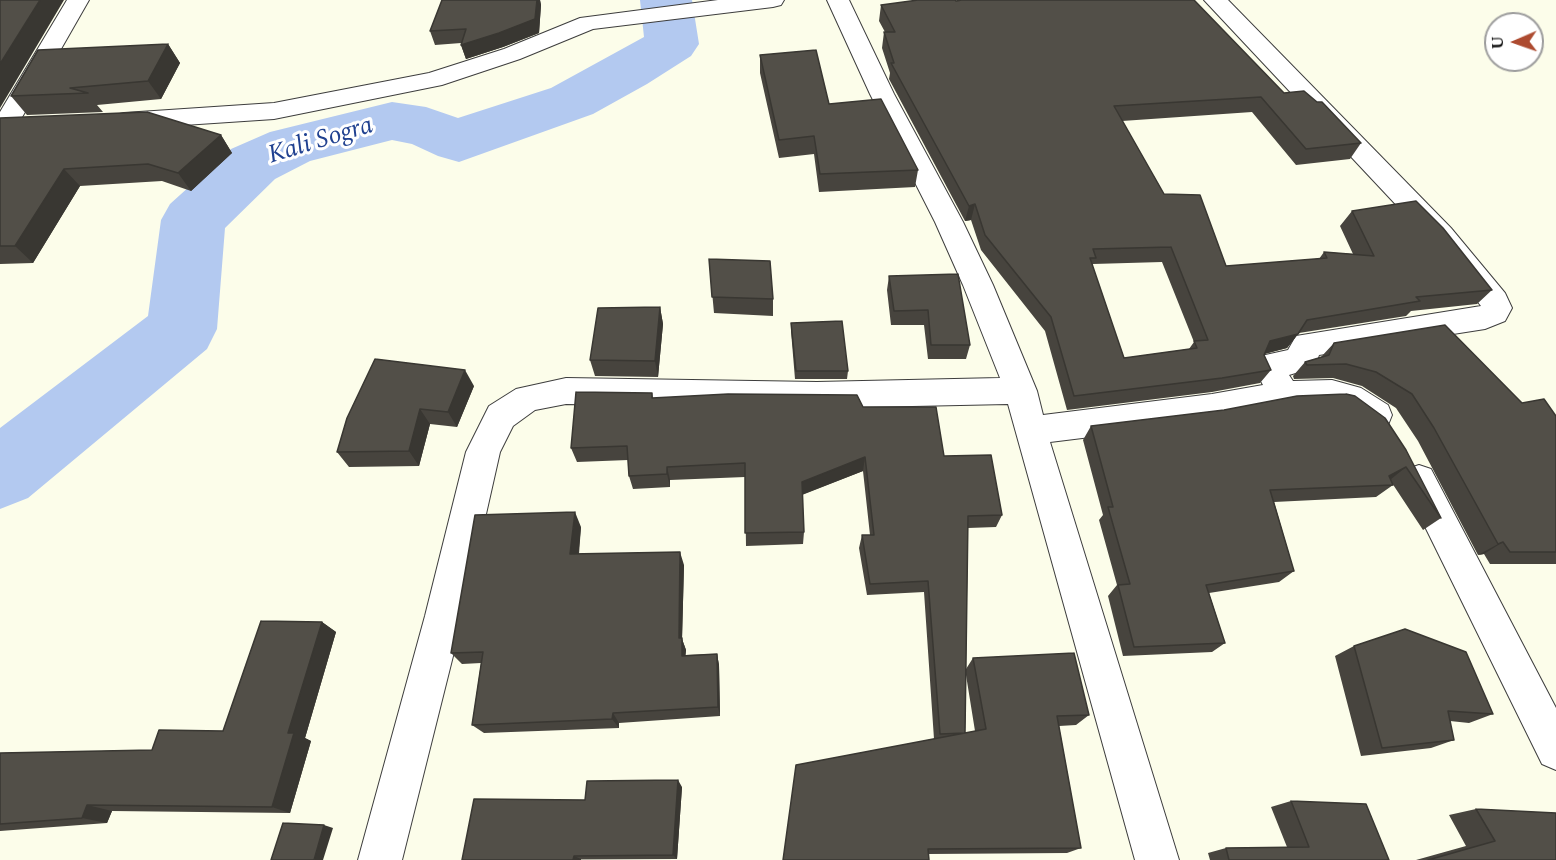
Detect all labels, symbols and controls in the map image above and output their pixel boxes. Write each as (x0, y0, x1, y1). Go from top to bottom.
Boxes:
north arrow (1484, 12, 1544, 72)
text: U (1486, 35, 1510, 50)
water label: Kali Sogra (265, 111, 377, 173)

